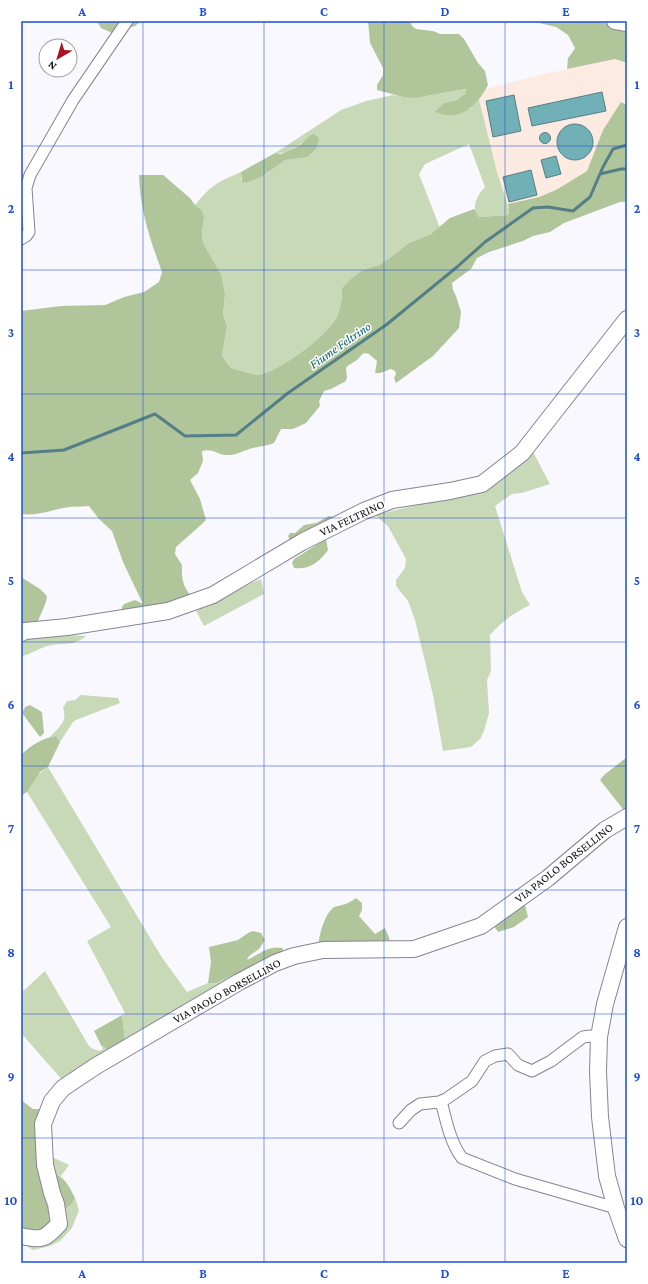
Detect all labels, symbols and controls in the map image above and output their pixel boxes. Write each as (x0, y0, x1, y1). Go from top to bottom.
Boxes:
text: A (77, 4, 86, 19)
text: B (199, 4, 207, 19)
text: C (320, 4, 328, 19)
text: D (441, 4, 450, 19)
text: E (562, 4, 570, 19)
north arrow (38, 38, 78, 78)
text: N (45, 59, 58, 73)
text: 1 (9, 77, 14, 92)
text: 1 (635, 77, 640, 92)
text: 2 (8, 201, 15, 216)
text: 2 (634, 201, 641, 216)
water label: Fiume Feltrino (306, 318, 374, 372)
text: 3 (8, 325, 14, 340)
text: 3 (634, 325, 640, 340)
text: 4 (7, 449, 15, 464)
text: 4 (633, 449, 641, 464)
street label: VIA FELTRINO (317, 497, 387, 539)
text: 5 (8, 573, 14, 588)
text: 5 (634, 573, 640, 588)
text: 6 (7, 697, 15, 712)
text: 6 (633, 697, 641, 712)
street label: VIA PAOLO BORSELLINO (512, 820, 616, 906)
text: 7 (8, 821, 14, 836)
text: 7 (634, 821, 640, 836)
text: 8 (7, 945, 15, 960)
text: 8 (633, 945, 641, 960)
street label: VIA PAOLO BORSELLINO (171, 956, 283, 1026)
text: 9 (7, 1069, 15, 1084)
text: 9 (633, 1069, 641, 1084)
text: 10 (5, 1193, 17, 1208)
text: 10 (631, 1193, 643, 1208)
text: A (77, 1266, 86, 1281)
text: B (199, 1266, 207, 1281)
text: C (320, 1266, 328, 1281)
text: D (441, 1266, 450, 1281)
text: E (562, 1266, 570, 1281)

